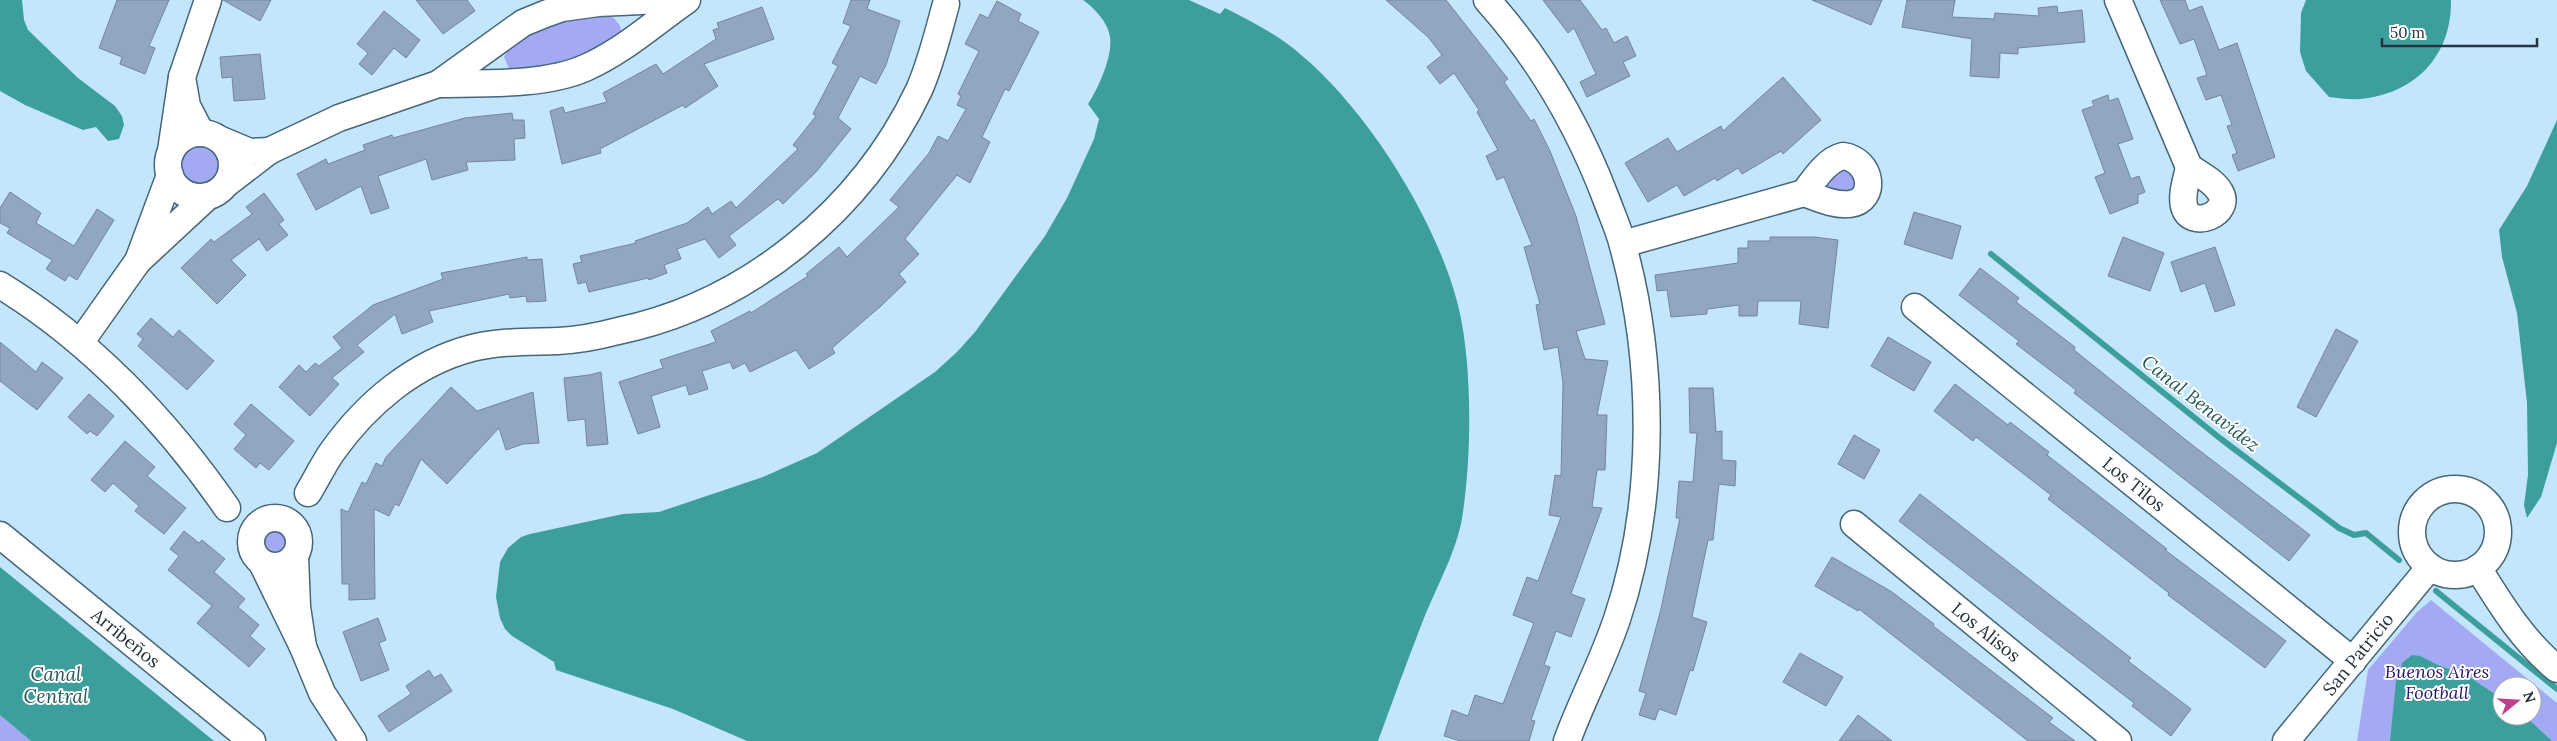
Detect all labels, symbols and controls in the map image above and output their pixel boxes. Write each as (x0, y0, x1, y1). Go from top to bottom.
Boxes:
scale bar (2382, 15, 2537, 47)
text: 50 m (2390, 23, 2425, 42)
water label: Canal Benavídez (2137, 349, 2265, 457)
street label: Los Tilos (2098, 452, 2170, 516)
street label: Los Alisos (1947, 597, 2025, 667)
street label: Arribeños (86, 603, 165, 673)
street label: San Patricio (2318, 608, 2398, 700)
park label: Buenos Aires Football (2385, 660, 2489, 704)
water label: Canal Central (24, 662, 89, 708)
north arrow (2492, 676, 2542, 726)
text: N (2519, 689, 2540, 705)

